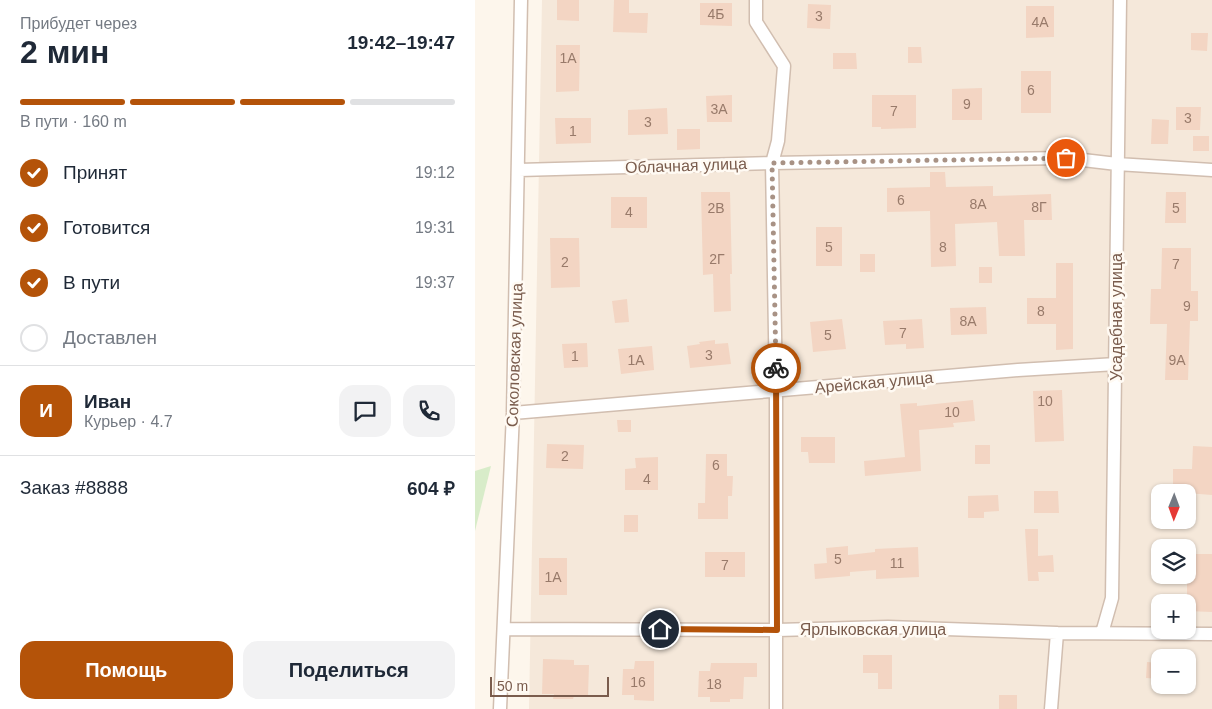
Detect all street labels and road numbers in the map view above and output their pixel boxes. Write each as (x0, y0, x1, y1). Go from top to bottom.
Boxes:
street label: Облачная улица (625, 155, 747, 176)
street label: Усадебная улица (1108, 253, 1125, 381)
street label: Соколовская улица (503, 283, 526, 427)
street label: Арейская улица (814, 369, 934, 396)
street label: Ярлыковская улица (800, 621, 946, 638)

